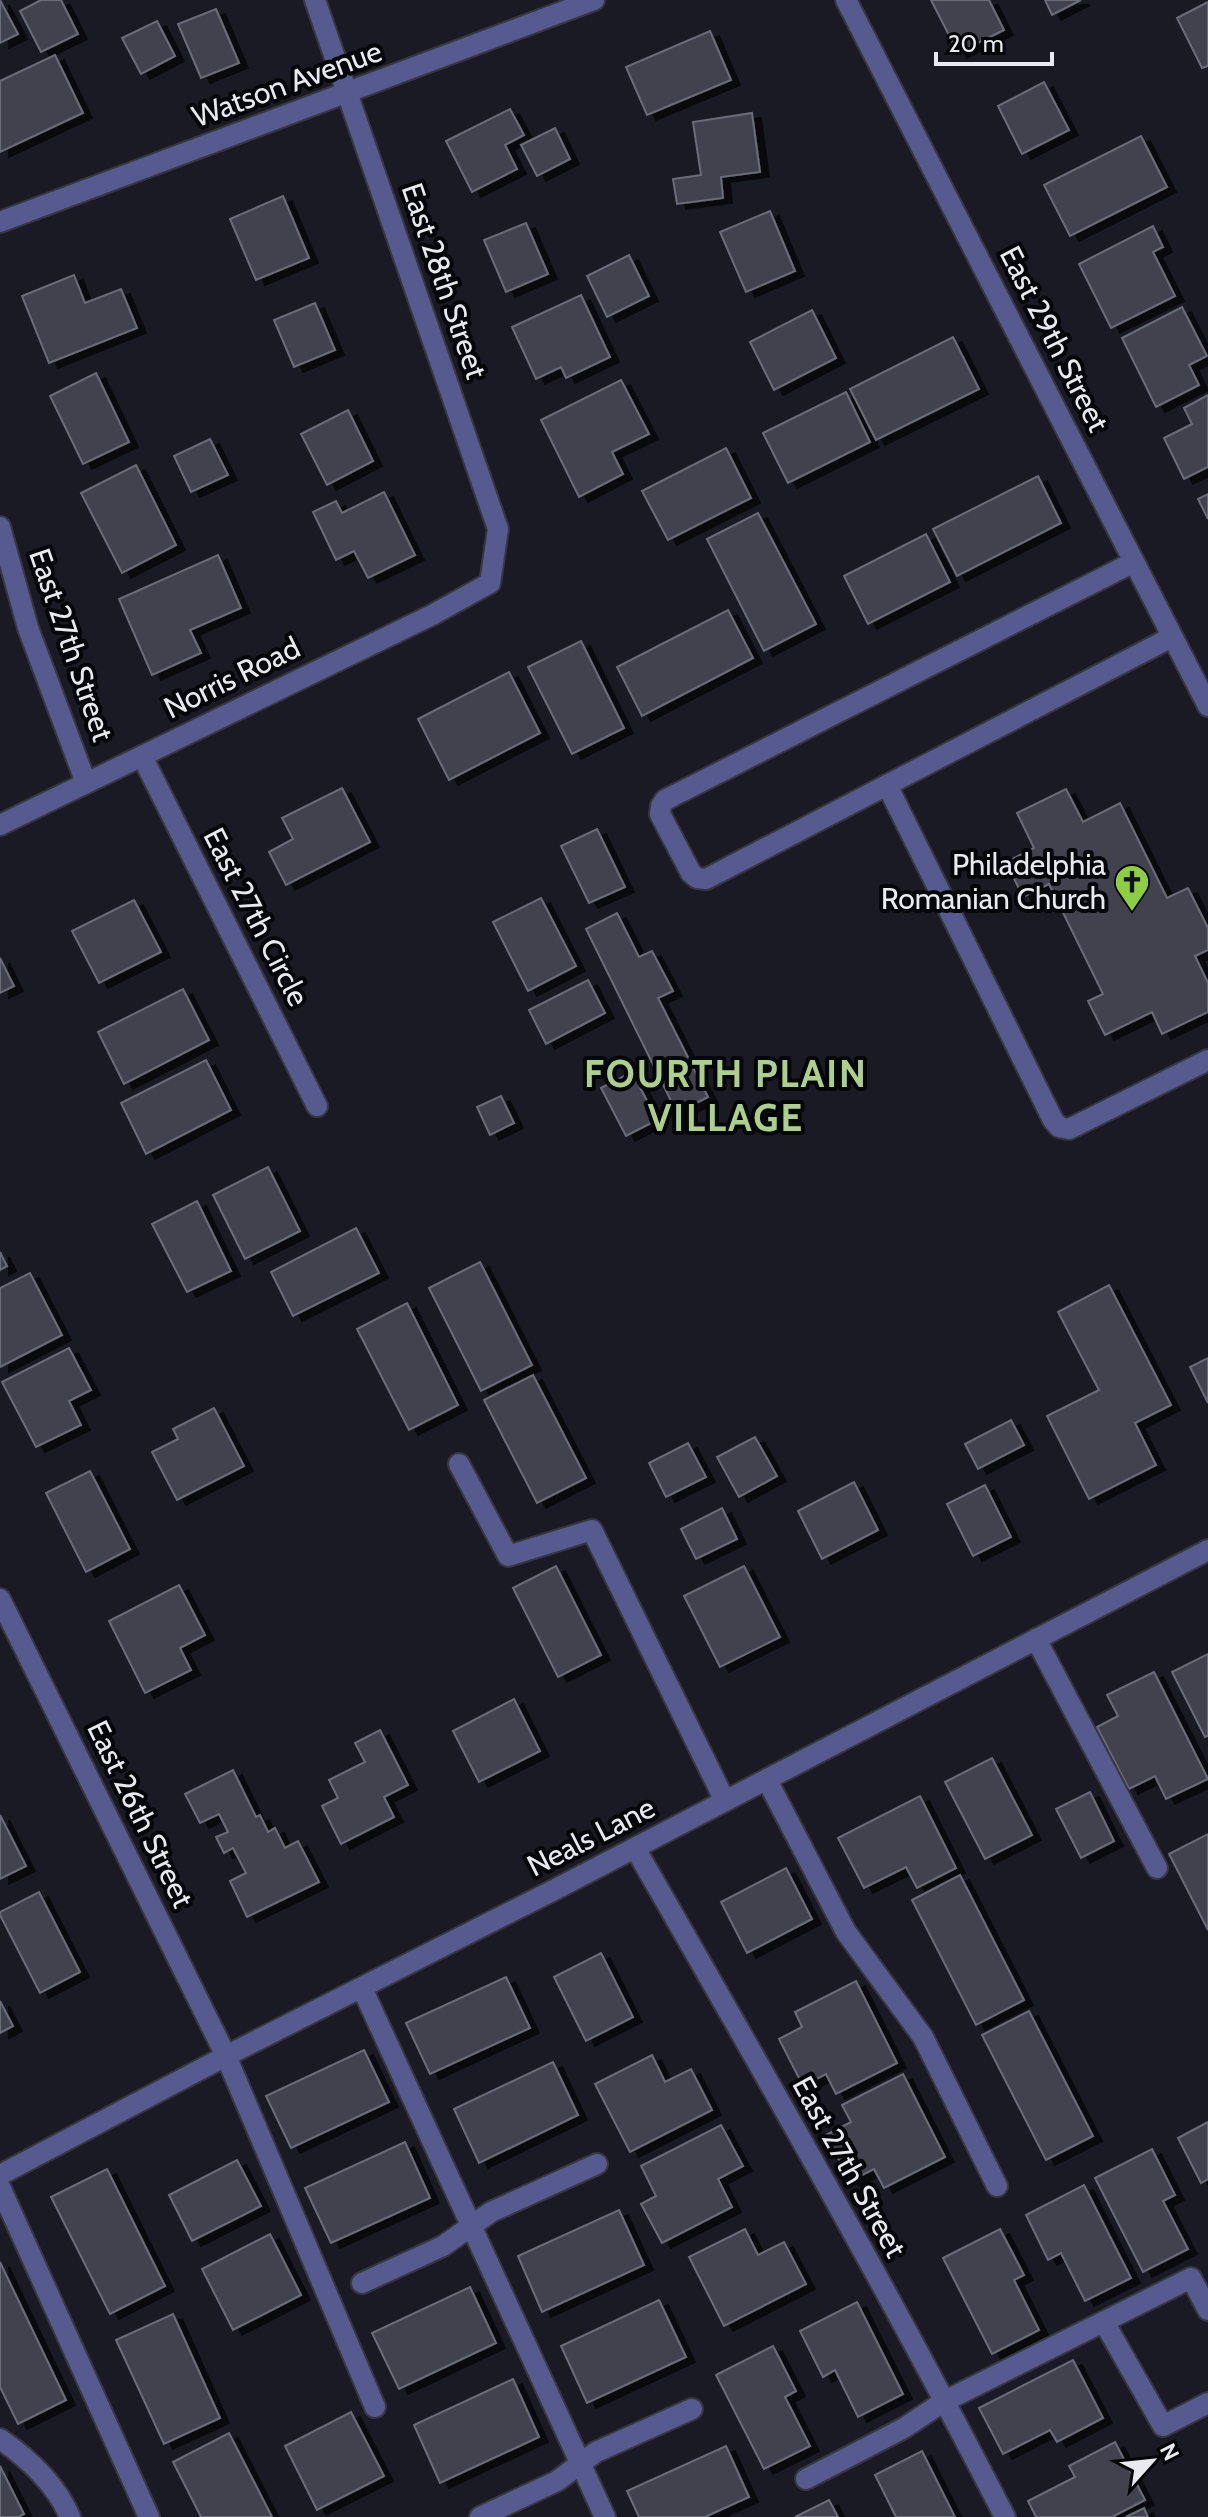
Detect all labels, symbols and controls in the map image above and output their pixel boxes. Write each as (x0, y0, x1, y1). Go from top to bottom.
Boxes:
scale bar (936, 16, 1052, 66)
text: 20 m (948, 29, 1004, 58)
street label: Watson Avenue (187, 32, 387, 135)
street label: East 28th Street (394, 178, 495, 384)
street label: East 29th Street (992, 240, 1117, 438)
street label: East 27th Street (21, 544, 122, 746)
street label: Norris Road (158, 629, 306, 726)
street label: East 27th Circle (196, 821, 317, 1012)
place label: Philadelphia Romanian Church (881, 846, 1107, 917)
church icon: Philadelphia Romanian Church (1113, 863, 1151, 913)
district label: FOURTH PLAIN VILLAGE (584, 1050, 868, 1141)
street label: East 26th Street (79, 1714, 202, 1913)
street label: Neals Lane (521, 1789, 661, 1884)
street label: East 27th Street (784, 2070, 914, 2264)
north arrow (1112, 2421, 1192, 2501)
text: N (1154, 2439, 1185, 2465)

